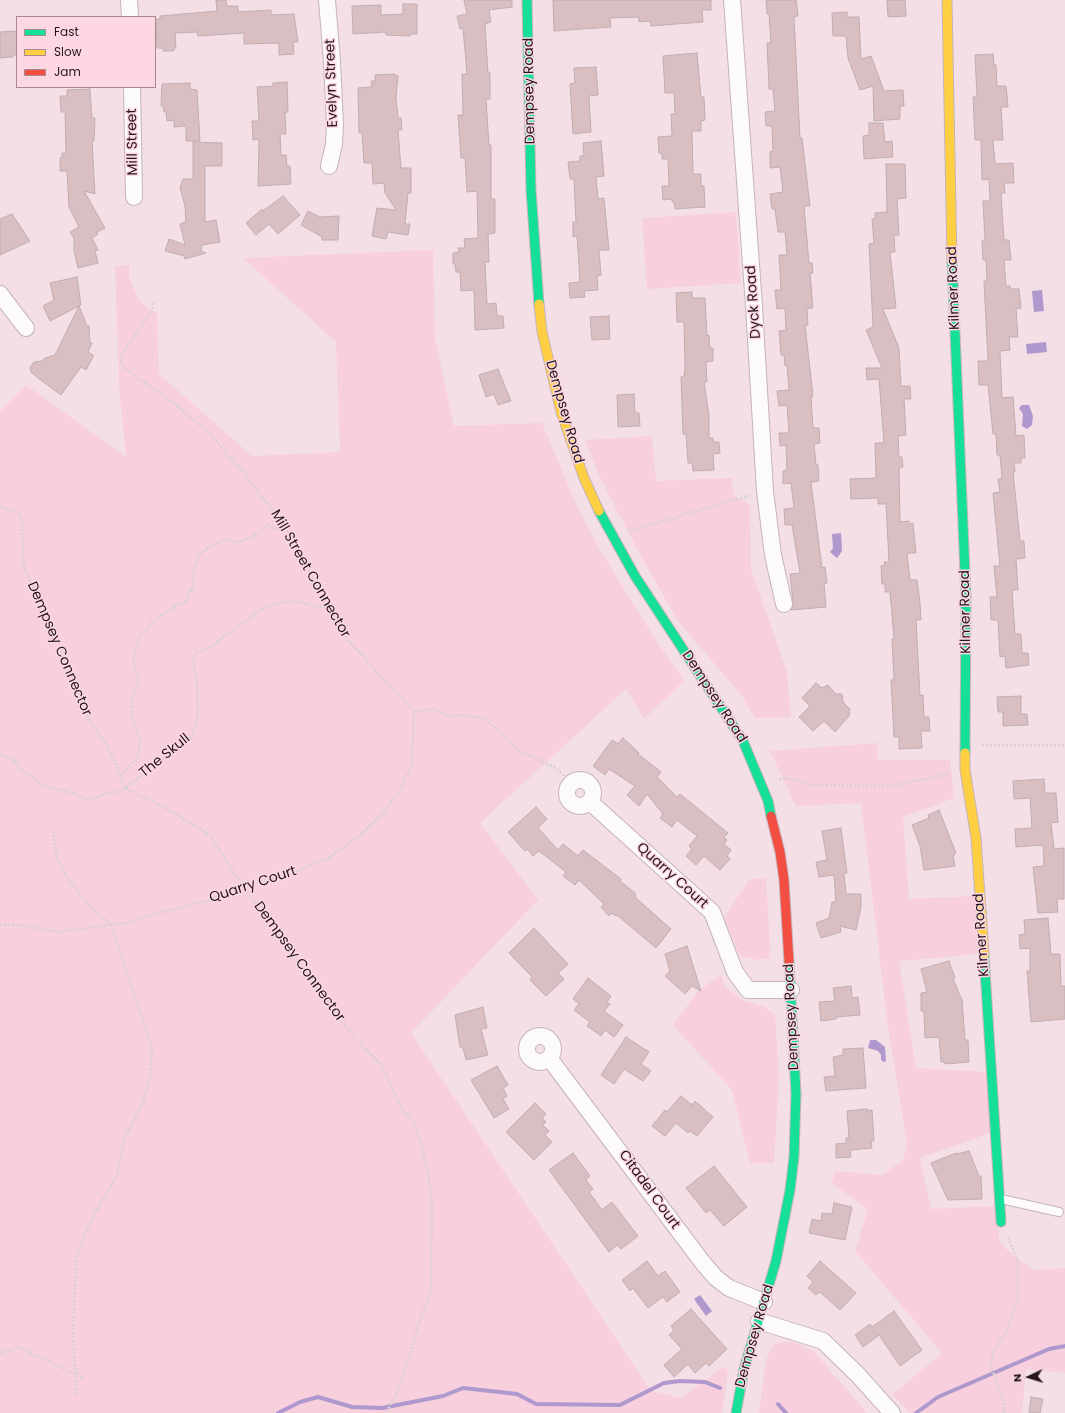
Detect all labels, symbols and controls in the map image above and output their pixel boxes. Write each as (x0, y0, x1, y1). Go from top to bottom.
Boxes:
legend (16, 16, 156, 88)
text: Fast (54, 23, 79, 40)
street label: Evelyn Street (322, 38, 342, 128)
street label: Dempsey Road (521, 38, 539, 144)
text: Slow (54, 43, 82, 60)
text: Jam (54, 63, 81, 80)
street label: Mill Street (124, 108, 142, 176)
street label: Kilmer Road (944, 246, 964, 330)
street label: Dyck Road (743, 265, 765, 339)
street label: Dempsey Road (541, 359, 587, 465)
street label: Mill Street Connector (266, 507, 354, 641)
street label: Kilmer Road (957, 570, 975, 654)
street label: Dempsey Connector (23, 579, 95, 719)
street label: Dempsey Road (678, 648, 750, 746)
street label: The Skull (136, 731, 194, 781)
street label: Quarry Court (633, 839, 711, 913)
street label: Quarry Court (207, 863, 299, 907)
street label: Kilmer Road (971, 893, 993, 977)
street label: Dempsey Connector (250, 899, 348, 1025)
street label: Dempsey Road (781, 963, 803, 1071)
street label: Citadel Court (615, 1147, 683, 1233)
street label: Dempsey Road (732, 1283, 778, 1389)
north arrow (1009, 1357, 1049, 1397)
text: N (1009, 1373, 1025, 1383)

